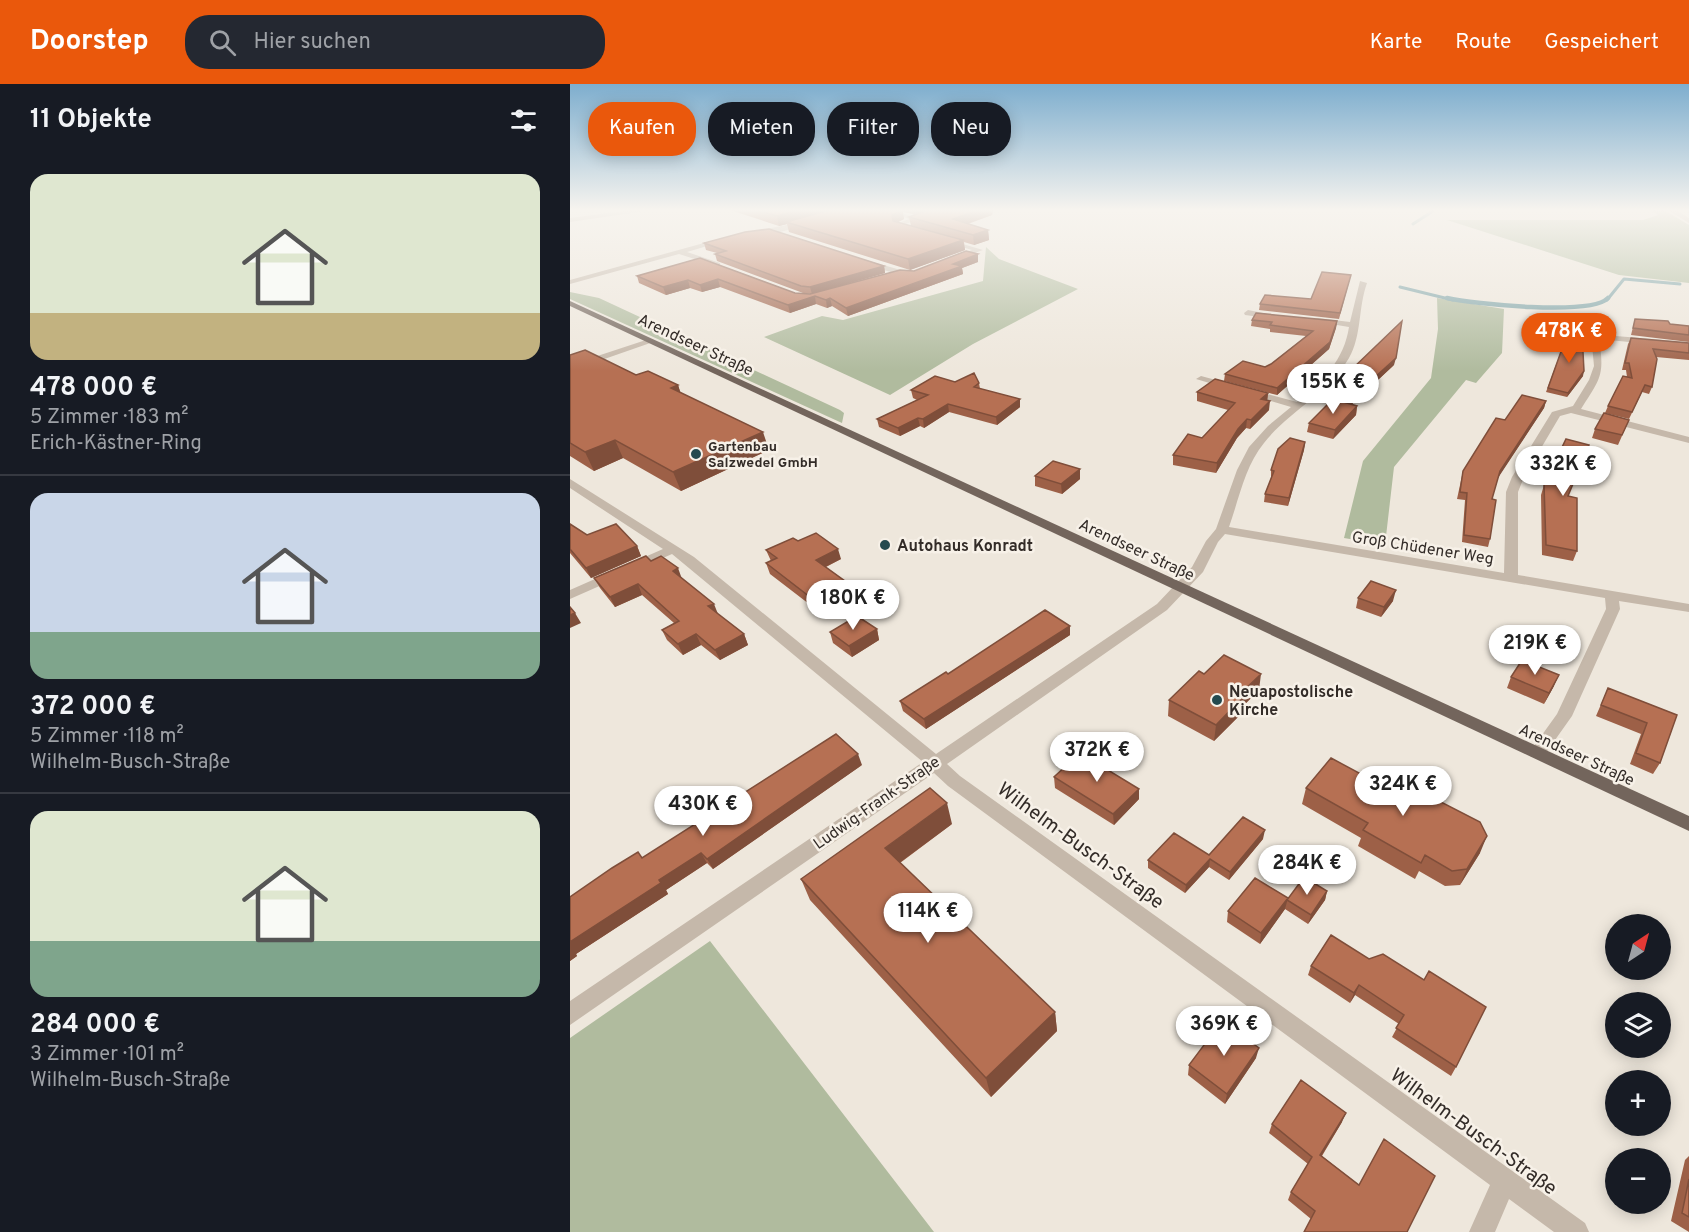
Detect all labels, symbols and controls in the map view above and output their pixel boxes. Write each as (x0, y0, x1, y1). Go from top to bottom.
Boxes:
search box (185, 15, 605, 69)
text: Doorstep (30, 24, 149, 60)
icon: search (206, 26, 239, 59)
text: Hier suchen (254, 29, 371, 56)
text: Karte (1370, 29, 1422, 56)
text: Route (1455, 29, 1511, 56)
text: Gespeichert (1544, 29, 1659, 56)
chip: Kaufen (588, 102, 696, 156)
chip: Mieten (708, 102, 815, 156)
chip: Filter (827, 102, 919, 156)
chip: Neu (931, 102, 1011, 156)
text: 11 Objekte (30, 104, 152, 137)
icon: filters (507, 104, 540, 137)
icon: home (231, 213, 339, 321)
street label: Arendseer Straße (634, 310, 756, 381)
pin: 478K € (1520, 313, 1618, 364)
text: 478K € (1535, 319, 1603, 345)
pin: 155K € (1284, 364, 1382, 415)
text: 155K € (1301, 370, 1365, 396)
text: 478 000 € (30, 372, 157, 405)
text: 5 Zimmer · 183 m² (30, 405, 188, 431)
text: Erich-Kästner-Ring (30, 431, 202, 457)
place label: Gartenbau Salzwedel GmbH (708, 439, 818, 472)
pin: 332K € (1514, 446, 1612, 497)
marker: Gartenbau Salzwedel GmbH (689, 447, 703, 461)
text: 332K € (1529, 452, 1597, 478)
street label: Arendseer Straße (1075, 515, 1197, 586)
street label: Groß Chüdener Weg (1350, 528, 1495, 570)
icon: home (231, 532, 339, 640)
place label: Autohaus Konradt (897, 537, 1033, 557)
marker: Autohaus Konradt (878, 538, 892, 552)
pin: 180K € (804, 580, 902, 631)
text: 180K € (820, 586, 886, 612)
pin: 219K € (1486, 625, 1584, 676)
text: 219K € (1503, 631, 1567, 657)
place label: Neuapostolische Kirche (1229, 683, 1353, 721)
text: 372 000 € (30, 691, 156, 724)
marker: Neuapostolische Kirche (1210, 693, 1224, 707)
street label: Arendseer Straße (1515, 720, 1637, 791)
text: 5 Zimmer · 118 m² (30, 724, 184, 750)
pin: 372K € (1048, 732, 1146, 783)
text: 372K € (1064, 738, 1130, 764)
text: Wilhelm-Busch-Straße (30, 750, 230, 776)
street label: Ludwig-Frank-Straße (810, 752, 944, 855)
pin: 324K € (1354, 766, 1452, 817)
text: 324K € (1369, 772, 1437, 798)
street label: Wilhelm-Busch-Straße (991, 777, 1168, 916)
pin: 430K € (654, 786, 752, 837)
text: 430K € (668, 792, 738, 818)
pin: 284K € (1258, 845, 1356, 896)
icon: home (231, 850, 339, 958)
text: 284K € (1272, 851, 1342, 877)
pin: 114K € (879, 893, 977, 944)
text: 114K € (898, 899, 958, 925)
north arrow (1605, 914, 1671, 980)
map controls (1605, 914, 1671, 1214)
button: layers (1605, 992, 1671, 1058)
pin: 369K € (1175, 1006, 1273, 1057)
text: 284 000 € (30, 1009, 160, 1042)
text: 369K € (1190, 1012, 1258, 1038)
text: 3 Zimmer · 101 m² (30, 1042, 184, 1068)
street label: Wilhelm-Busch-Straße (1384, 1063, 1561, 1202)
text: Wilhelm-Busch-Straße (30, 1068, 230, 1094)
button: + (1605, 1070, 1671, 1136)
button: − (1605, 1148, 1671, 1214)

